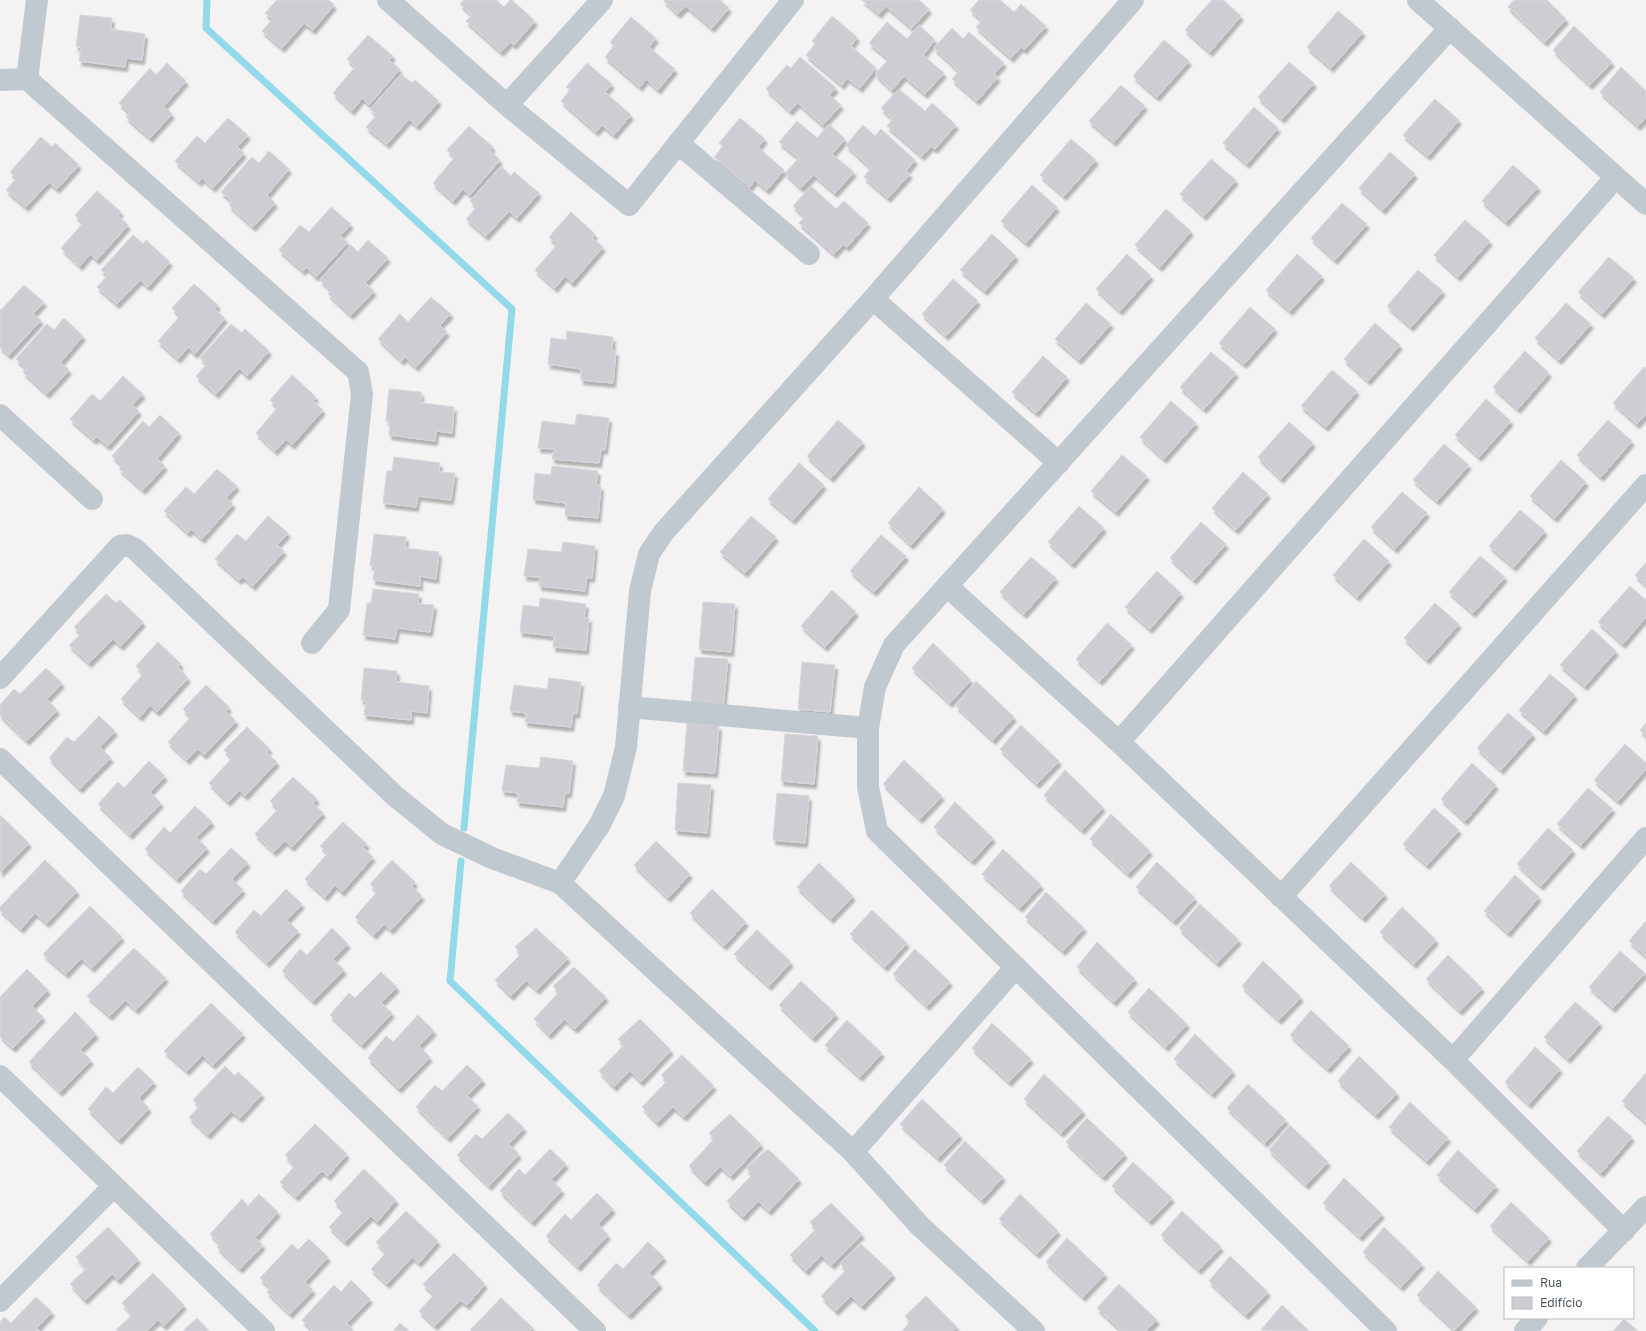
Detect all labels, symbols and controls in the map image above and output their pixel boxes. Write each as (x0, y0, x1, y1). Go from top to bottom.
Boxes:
legend (1504, 1267, 1634, 1319)
text: Rua (1540, 1275, 1562, 1290)
text: Edifício (1540, 1295, 1582, 1310)

